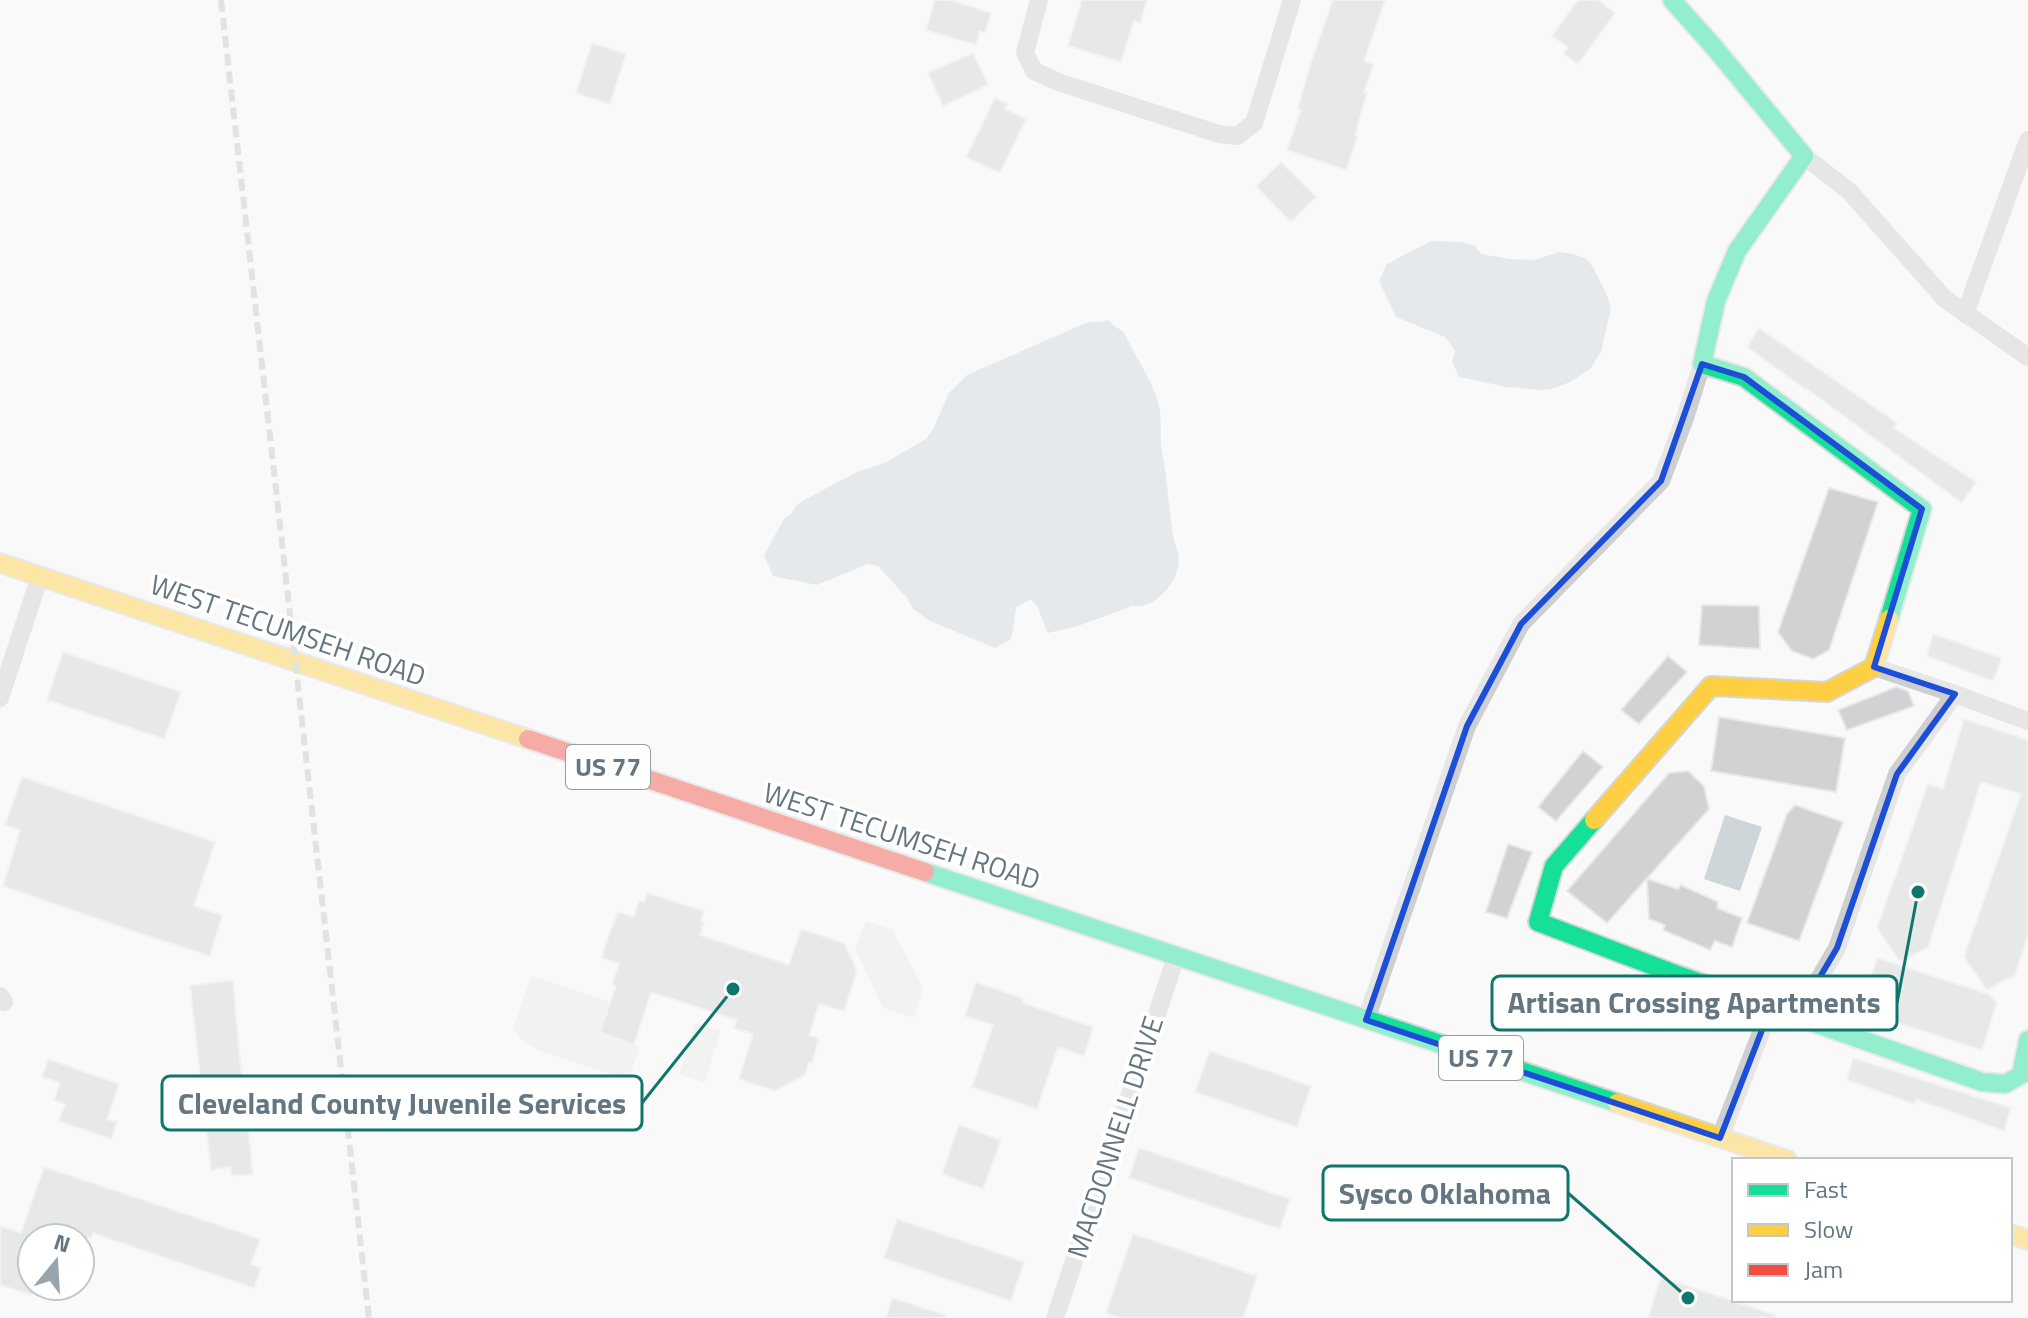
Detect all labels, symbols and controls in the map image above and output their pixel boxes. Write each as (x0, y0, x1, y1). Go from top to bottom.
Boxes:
street label: WEST TECUMSEH ROAD (145, 562, 432, 697)
road number: US 77 (566, 745, 650, 789)
street label: WEST TECUMSEH ROAD (758, 770, 1046, 901)
callout: Artisan Crossing Apartments (1492, 976, 1897, 1030)
text: Artisan Crossing Apartments (1507, 979, 1881, 1025)
street label: MACDONNELL DRIVE (1055, 1010, 1174, 1263)
road number: US 77 (1439, 1036, 1523, 1080)
callout: Cleveland County Juvenile Services (162, 1076, 642, 1130)
text: Cleveland County Juvenile Services (178, 1080, 626, 1126)
legend (1732, 1158, 2012, 1302)
callout: Sysco Oklahoma (1323, 1166, 1568, 1220)
text: Sysco Oklahoma (1339, 1170, 1551, 1216)
text: Fast (1804, 1171, 1848, 1207)
text: Slow (1804, 1211, 1853, 1247)
north arrow (16, 1222, 96, 1302)
text: N (50, 1224, 75, 1262)
text: Jam (1804, 1251, 1843, 1287)

